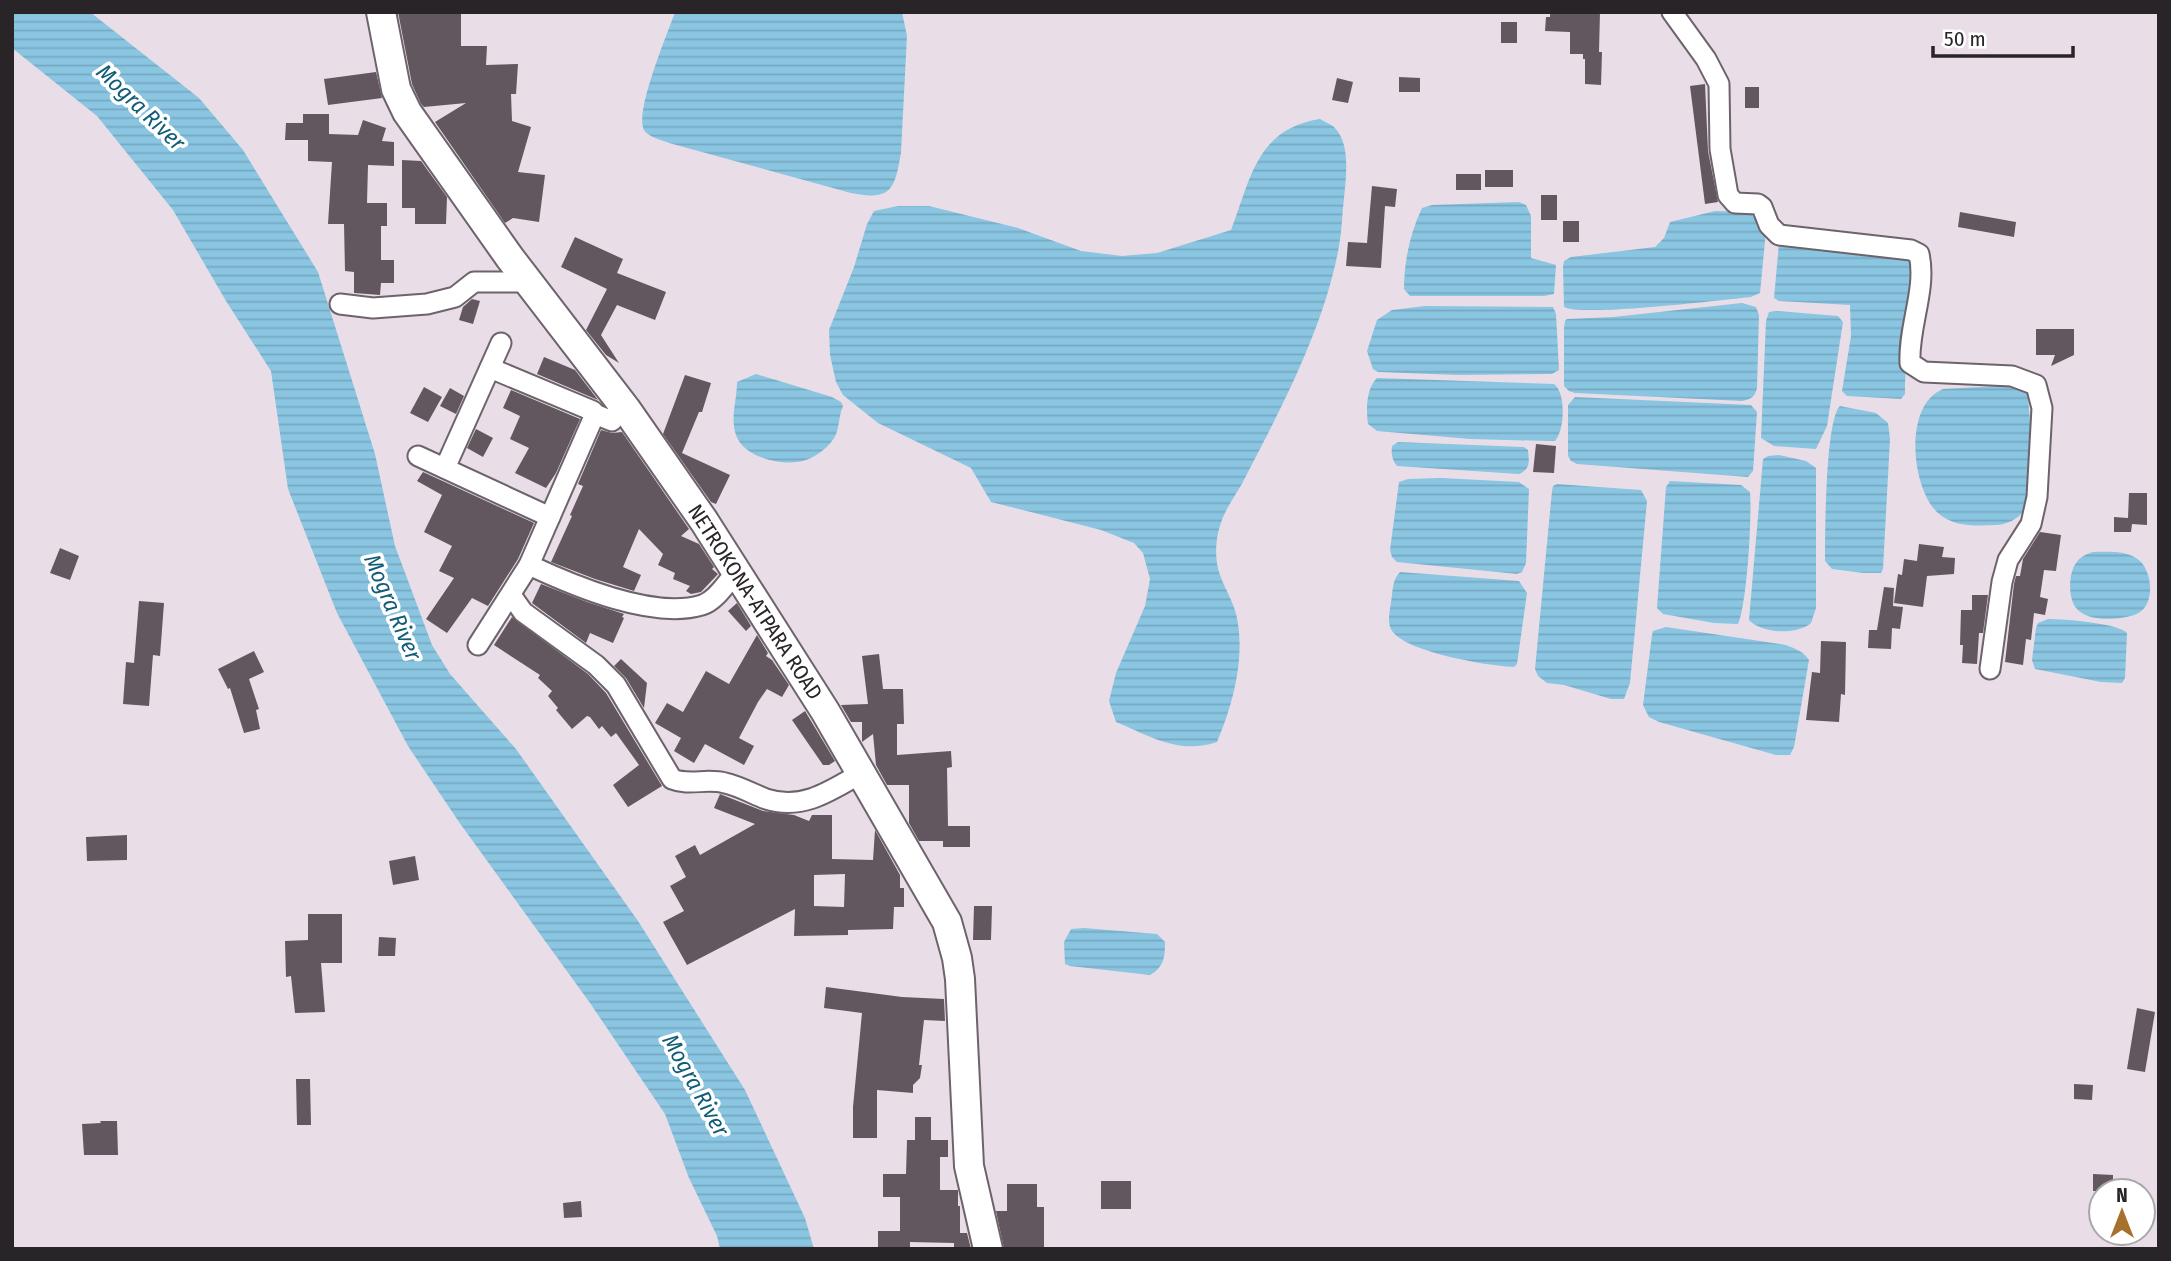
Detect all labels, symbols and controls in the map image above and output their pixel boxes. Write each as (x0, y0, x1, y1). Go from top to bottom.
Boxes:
scale bar (1933, 14, 2073, 58)
text: 50 m (1944, 26, 1986, 52)
water label: Mogra River (91, 58, 192, 157)
street label: NETROKONA-ATPARA ROAD (682, 500, 828, 704)
water label: Mogra River (358, 550, 428, 665)
water label: Mogra River (657, 1029, 736, 1142)
north arrow (2087, 1177, 2157, 1247)
text: N (2116, 1184, 2128, 1207)

